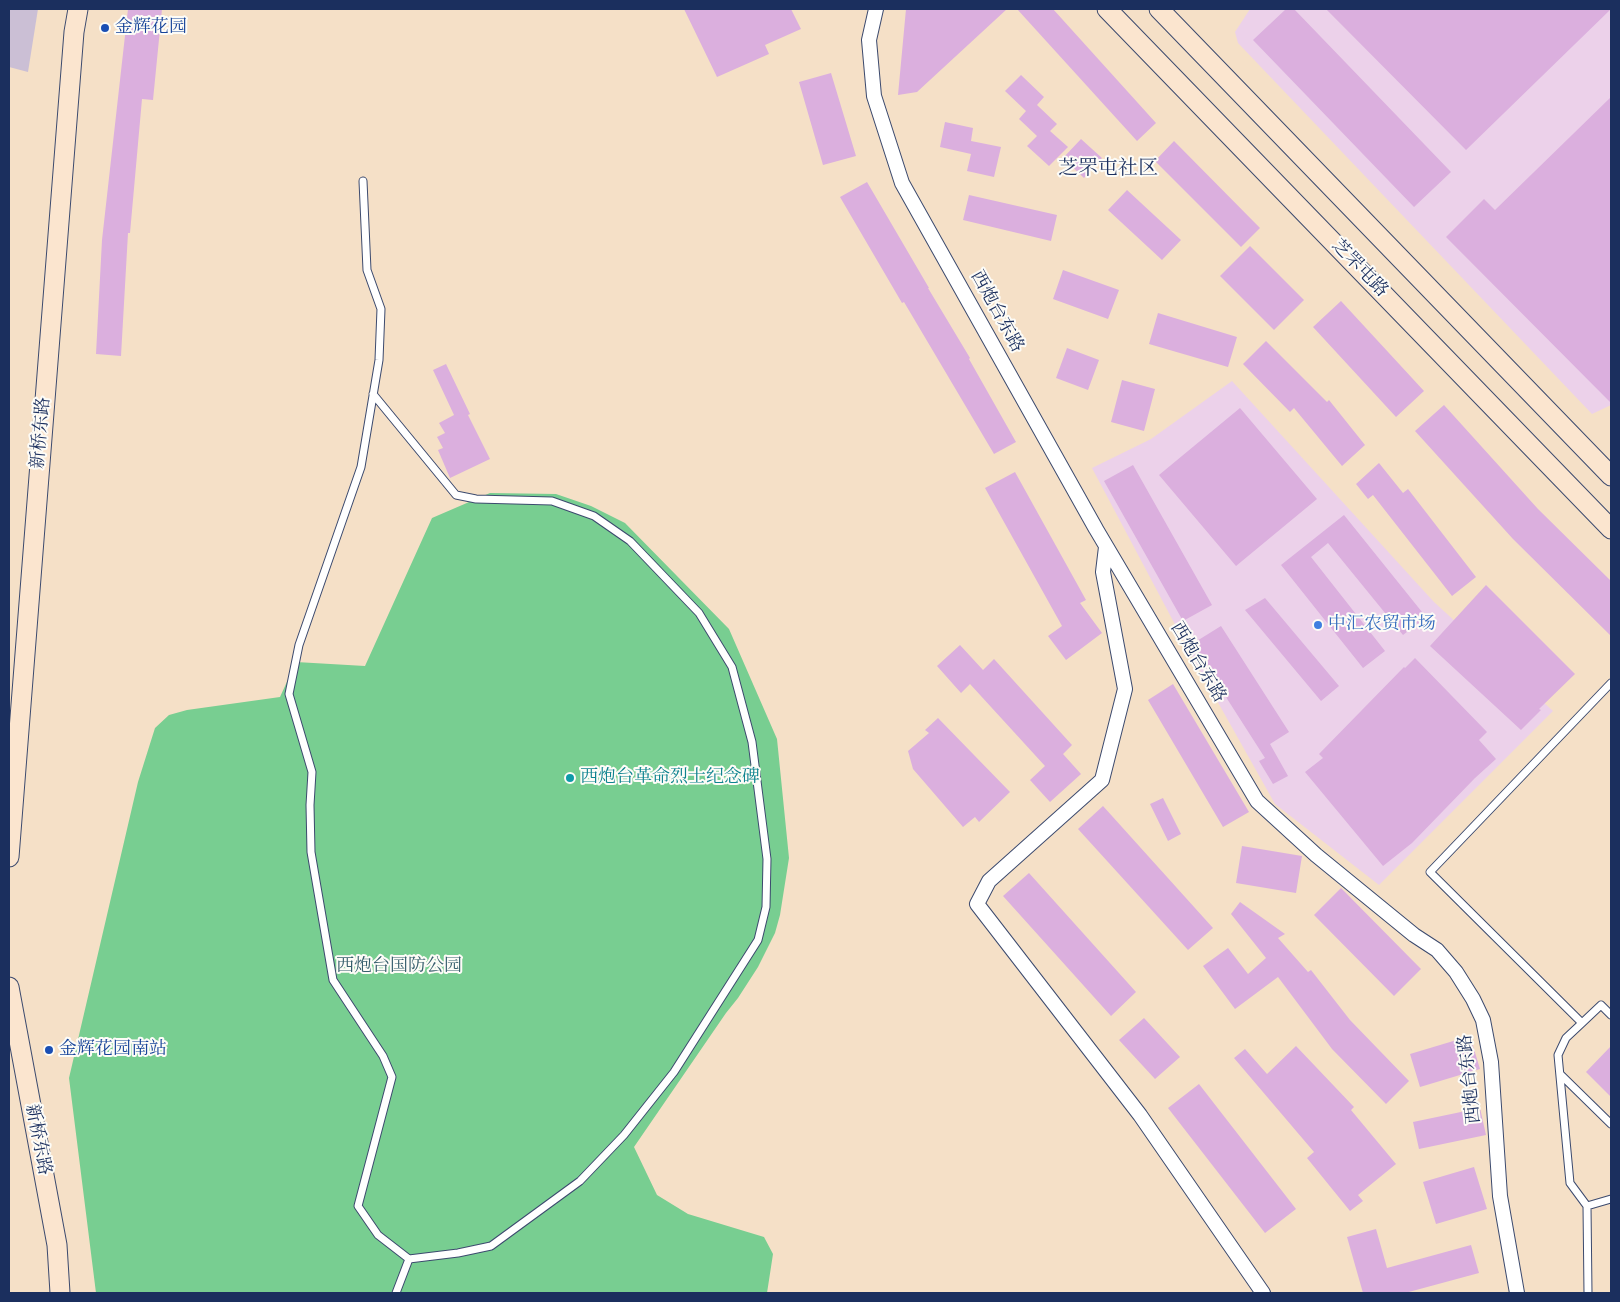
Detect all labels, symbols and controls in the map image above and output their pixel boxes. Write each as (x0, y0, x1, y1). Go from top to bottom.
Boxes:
place label: 金辉花园 (115, 17, 187, 39)
marker: 金辉花园 (99, 22, 111, 34)
district label: 芝罘屯社区 (1058, 158, 1158, 182)
street label: 芝罘屯路 (1326, 236, 1392, 302)
street label: 西炮台东路 (965, 267, 1027, 357)
street label: 新桥东路 (28, 396, 56, 470)
place label: 中汇农贸市场 (1328, 614, 1436, 636)
street label: 西炮台东路 (1165, 619, 1229, 707)
marker: 中汇农贸市场 (1312, 619, 1324, 631)
place label: 西炮台革命烈士纪念碑 (580, 767, 760, 789)
marker: 西炮台革命烈士纪念碑 (564, 772, 576, 784)
park label: 西炮台国防公园 (336, 956, 462, 978)
street label: 西炮台东路 (1456, 1033, 1486, 1125)
place label: 金辉花园南站 (59, 1039, 167, 1061)
marker: 金辉花园南站 (43, 1044, 55, 1056)
street label: 新桥东路 (20, 1103, 54, 1177)

